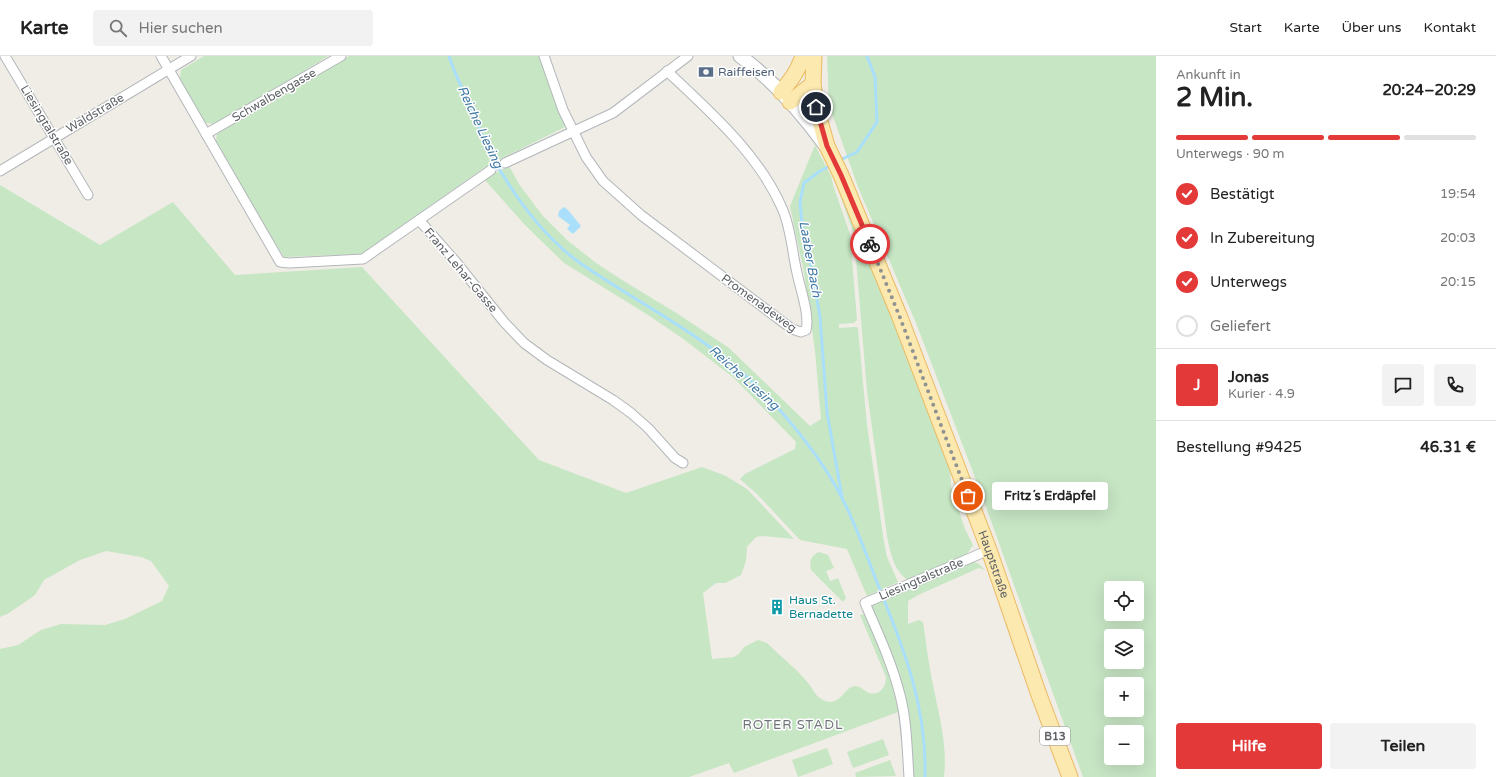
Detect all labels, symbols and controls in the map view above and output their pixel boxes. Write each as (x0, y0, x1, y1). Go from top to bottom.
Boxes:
search box (93, 10, 373, 46)
text: Karte (20, 17, 69, 39)
icon: search (107, 17, 129, 39)
text: Hier suchen (139, 19, 223, 37)
text: Start (1230, 19, 1262, 36)
text: Karte (1284, 19, 1320, 36)
text: Über uns (1342, 19, 1402, 36)
text: Kontakt (1424, 19, 1476, 36)
bank icon: Raiffeisen (697, 63, 715, 81)
street label: Schwalbengasse (230, 65, 319, 125)
place label: Raiffeisen (718, 65, 775, 79)
text: Ankunft in (1176, 67, 1241, 83)
text: 20:24–20:29 (1382, 81, 1476, 99)
text: 2 Min. (1176, 82, 1253, 113)
street label: Liesingtalstraße (18, 83, 76, 168)
water label: Reiche Liesing (454, 83, 506, 171)
street label: Waldstraße (64, 90, 127, 136)
pin (799, 90, 833, 124)
icon: home (805, 96, 827, 118)
text: Unterwegs · 90 m (1176, 146, 1284, 162)
icon: check (1176, 183, 1198, 205)
text: Bestätigt (1210, 185, 1275, 203)
text: 19:54 (1440, 186, 1476, 202)
water label: Laaber Bach (795, 220, 825, 299)
courier (850, 224, 890, 264)
street label: Franz Lehar-Gasse (422, 225, 501, 315)
icon: check (1176, 227, 1198, 249)
text: In Zubereitung (1210, 229, 1315, 247)
text: 20:03 (1440, 230, 1476, 246)
icon: bike (859, 233, 881, 255)
street label: Promenadeweg (719, 271, 799, 335)
icon: check (1176, 271, 1198, 293)
text: Unterwegs (1210, 273, 1287, 291)
text: 20:15 (1440, 274, 1476, 290)
text: Geliefert (1210, 317, 1271, 335)
water label: Reiche Liesing (706, 342, 783, 414)
button: chat (1382, 364, 1424, 406)
button: phone (1434, 364, 1476, 406)
text: Jonas (1228, 368, 1269, 386)
text: J (1194, 376, 1201, 394)
text: Kurier · 4.9 (1228, 386, 1295, 402)
text: Bestellung #9425 (1176, 438, 1302, 456)
text: 46.31 € (1420, 438, 1476, 456)
pin (951, 479, 985, 513)
callout: Fritz´s Erdäpfel (992, 482, 1108, 510)
icon: bag (957, 485, 979, 507)
text: Fritz´s Erdäpfel (1004, 488, 1096, 504)
street label: Hauptstraße (975, 528, 1012, 600)
street label: Liesingtalstraße (877, 555, 966, 603)
map controls (1104, 581, 1144, 765)
button: locate (1104, 581, 1144, 621)
place label: Haus St. Bernadette (789, 593, 853, 621)
building icon: Haus St. Bernadette (768, 598, 786, 616)
button: layers (1104, 629, 1144, 669)
button: + (1104, 677, 1144, 717)
district label: ROTER STADL (743, 717, 843, 733)
button: Hilfe (1176, 723, 1322, 769)
button: Teilen (1330, 723, 1476, 769)
button: − (1104, 725, 1144, 765)
road number: B13 (1040, 727, 1070, 745)

